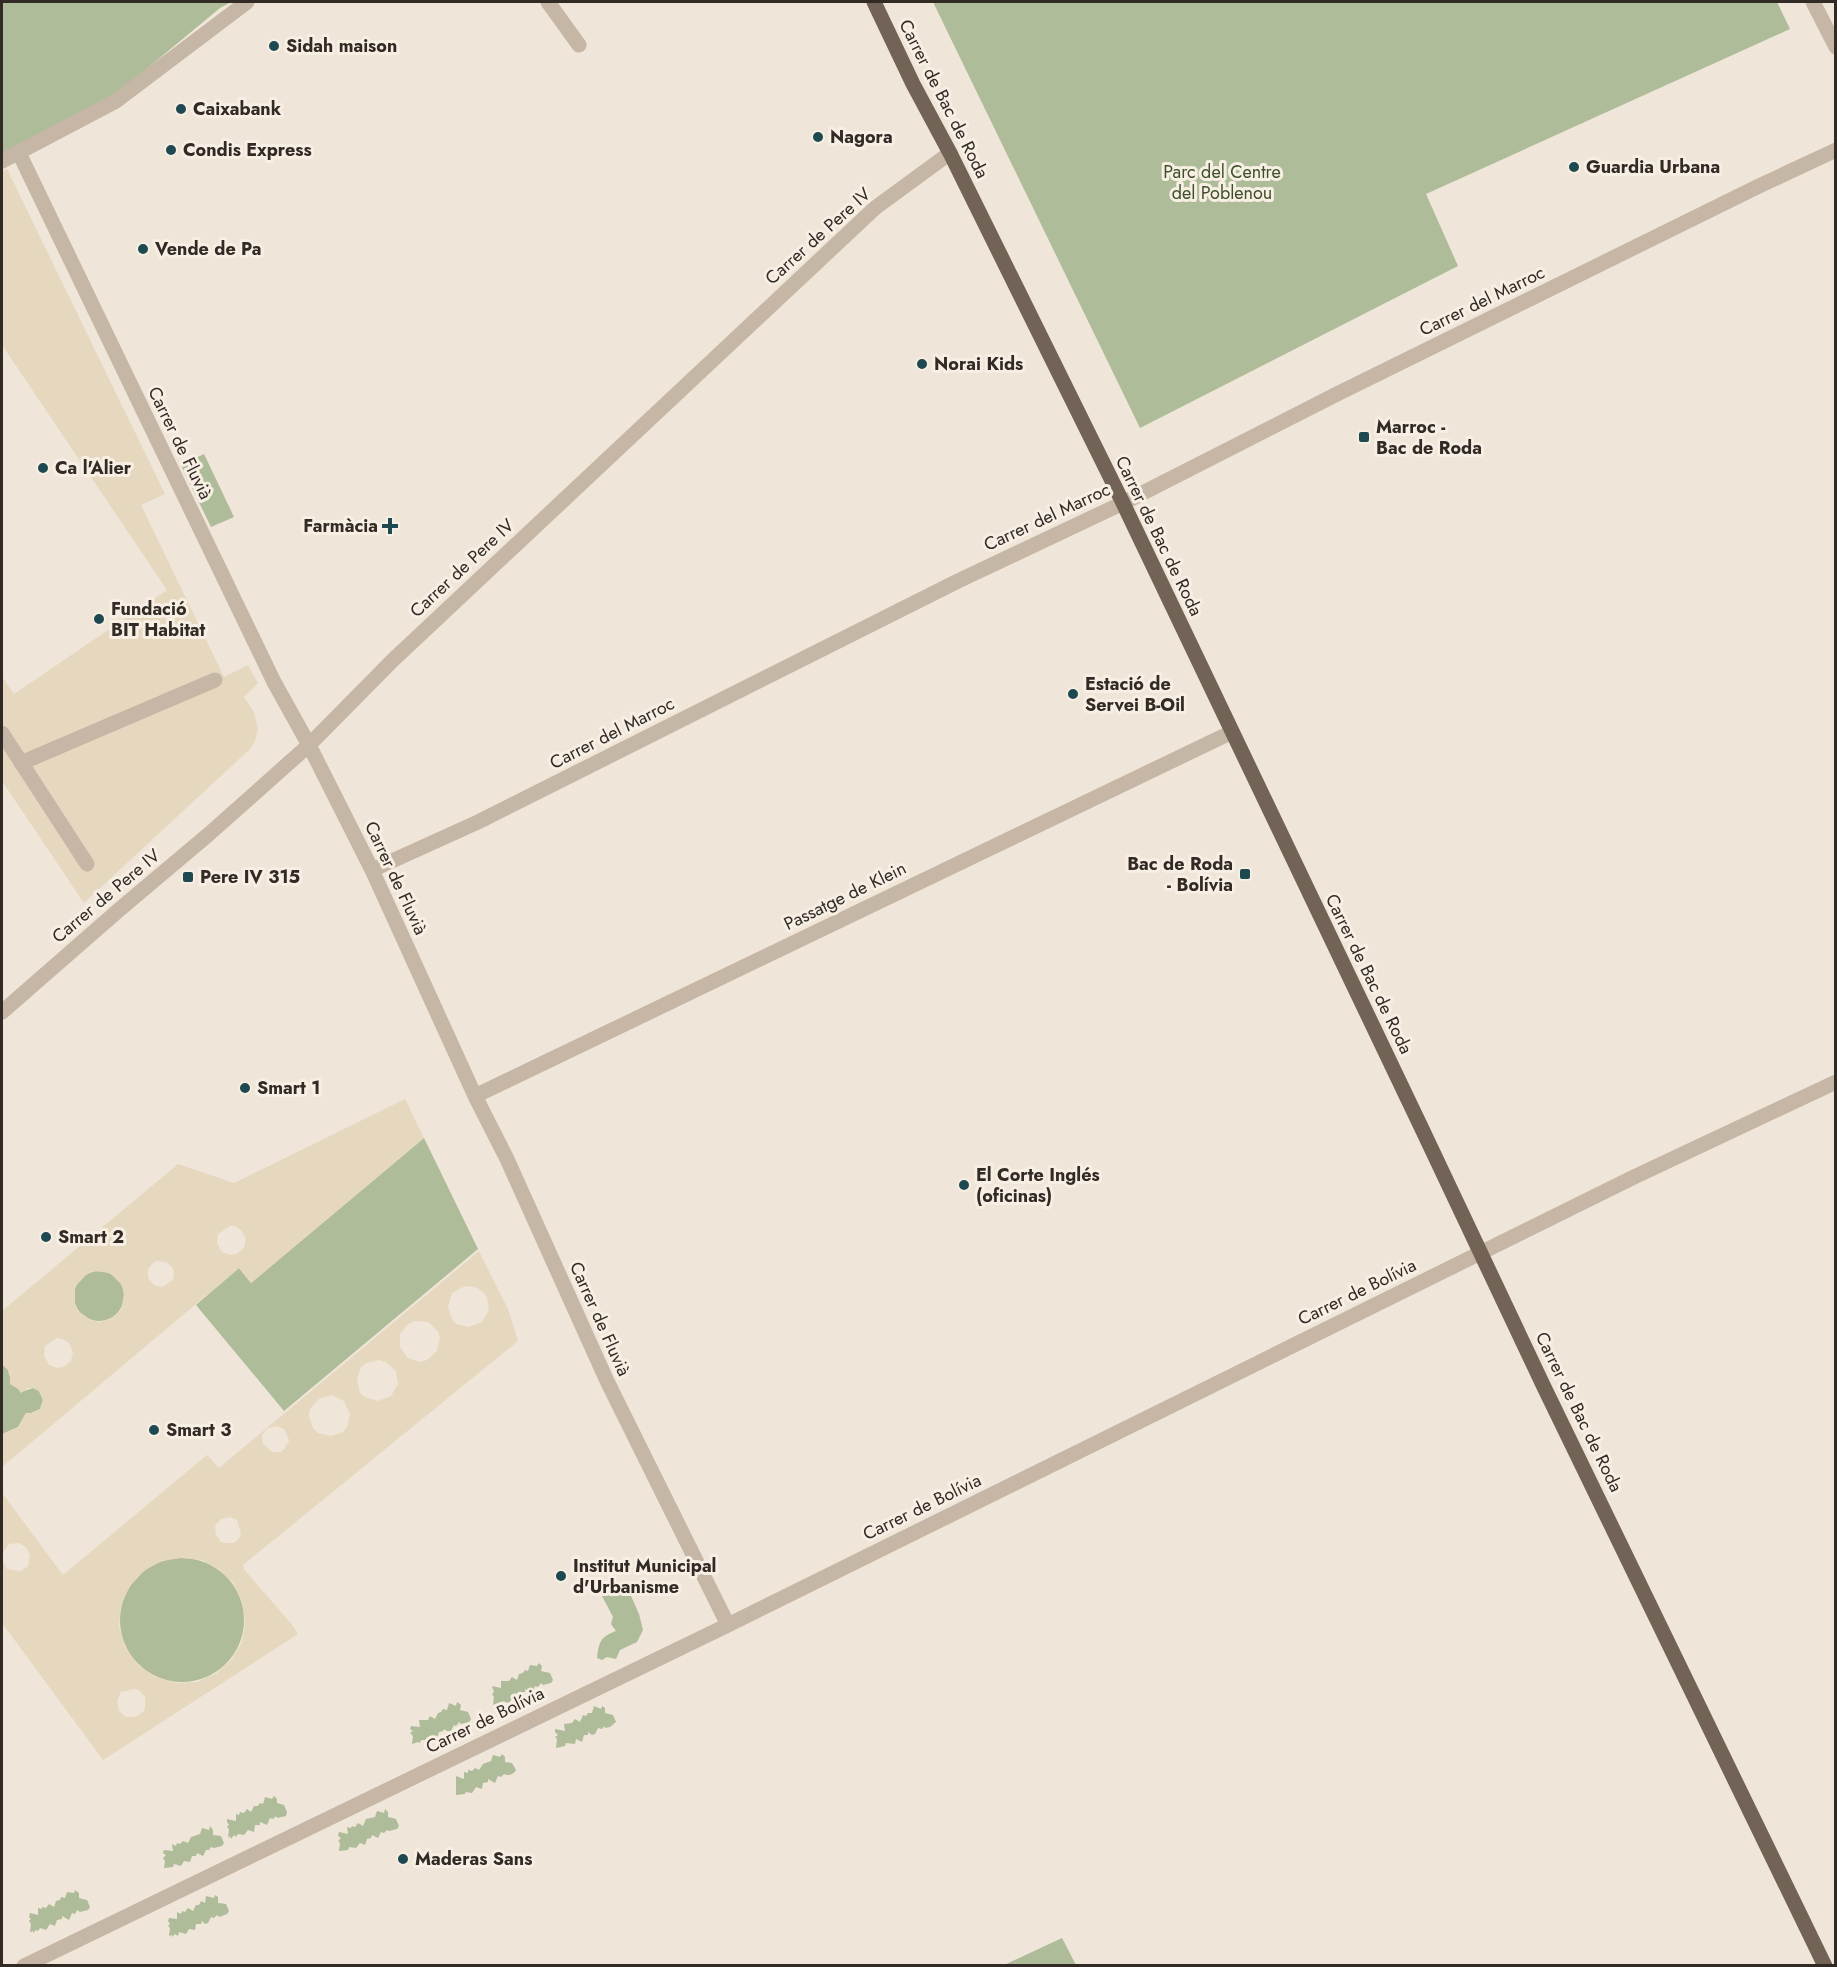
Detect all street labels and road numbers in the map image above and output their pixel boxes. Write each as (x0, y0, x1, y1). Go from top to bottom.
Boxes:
street label: Carrer de Bac de Roda (893, 15, 995, 183)
street label: Carrer de Pere IV (759, 181, 877, 291)
street label: Carrer del Marroc (1415, 259, 1549, 343)
street label: Carrer de Fluvià (141, 382, 219, 504)
street label: Carrer de Bac de Roda (1109, 452, 1209, 620)
street label: Carrer del Marroc (980, 476, 1114, 558)
street label: Carrer de Pere IV (404, 513, 520, 623)
street label: Carrer del Marroc (545, 690, 679, 776)
street label: Carrer de Fluvià (358, 817, 434, 939)
street label: Carrer de Pere IV (46, 843, 166, 949)
street label: Passatge de Klein (780, 855, 910, 937)
street label: Carrer de Bac de Roda (1319, 890, 1419, 1058)
street label: Carrer de Bolívia (1293, 1252, 1421, 1332)
street label: Carrer de Fluvià (563, 1258, 637, 1380)
street label: Carrer de Bac de Roda (1529, 1328, 1629, 1496)
street label: Carrer de Bolívia (858, 1467, 986, 1547)
street label: Carrer de Bolívia (421, 1680, 549, 1760)

